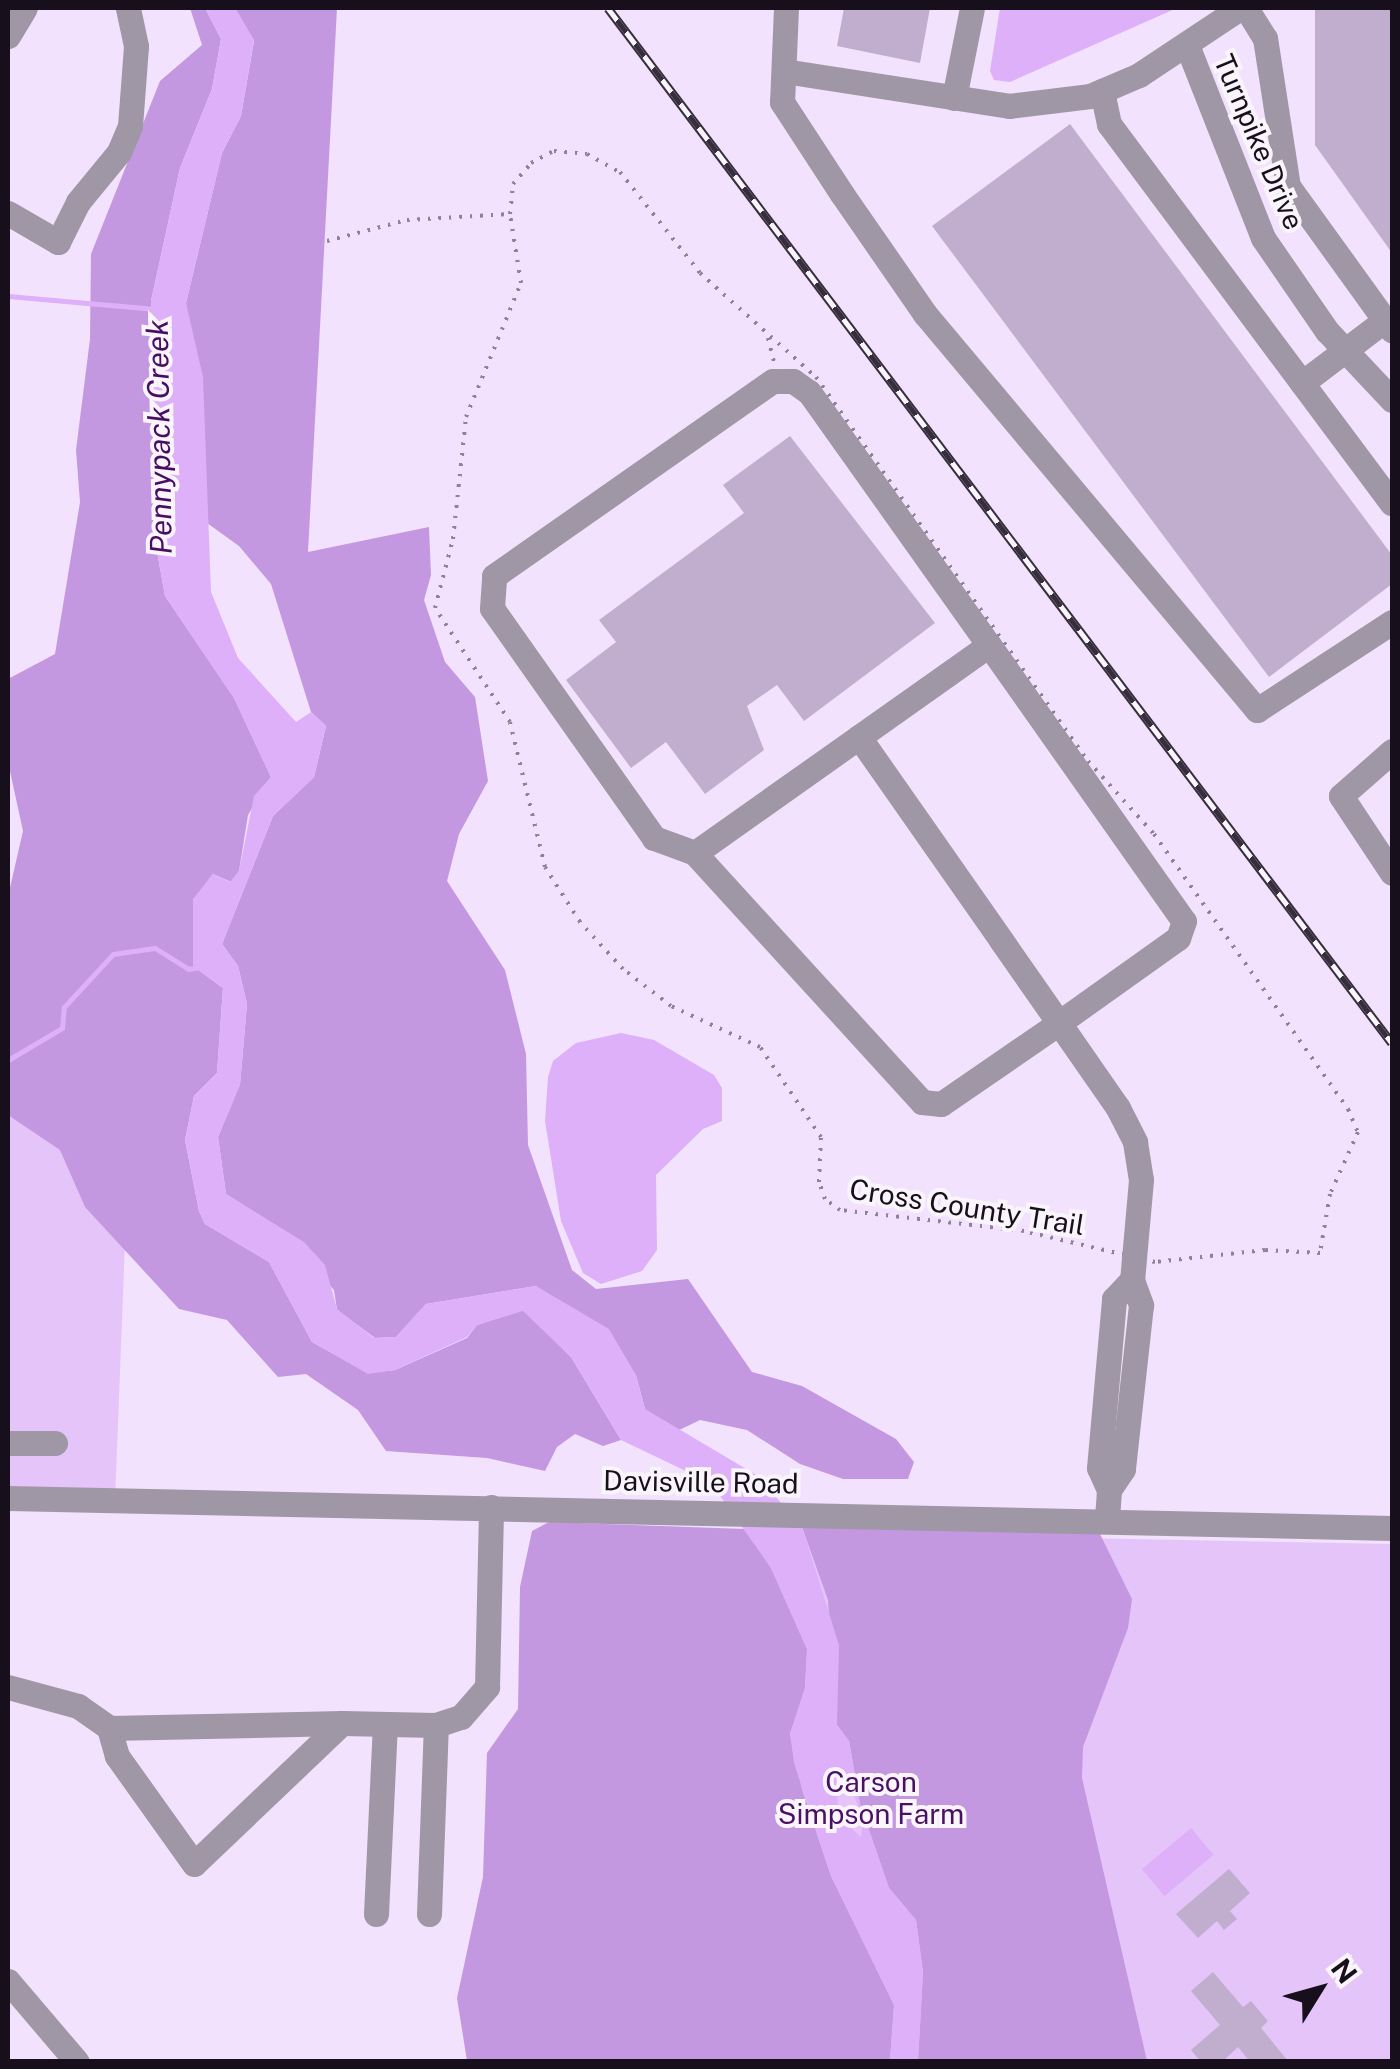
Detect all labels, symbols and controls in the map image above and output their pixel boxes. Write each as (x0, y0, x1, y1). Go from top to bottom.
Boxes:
street label: Turnpike Drive (1207, 49, 1311, 235)
water label: Pennypack Creek (139, 319, 179, 555)
street label: Cross County Trail (847, 1172, 1087, 1242)
street label: Davisville Road (603, 1463, 799, 1501)
park label: Carson Simpson Farm (778, 1765, 964, 1831)
north arrow (1270, 1939, 1370, 2039)
text: N (1325, 1952, 1364, 1989)

